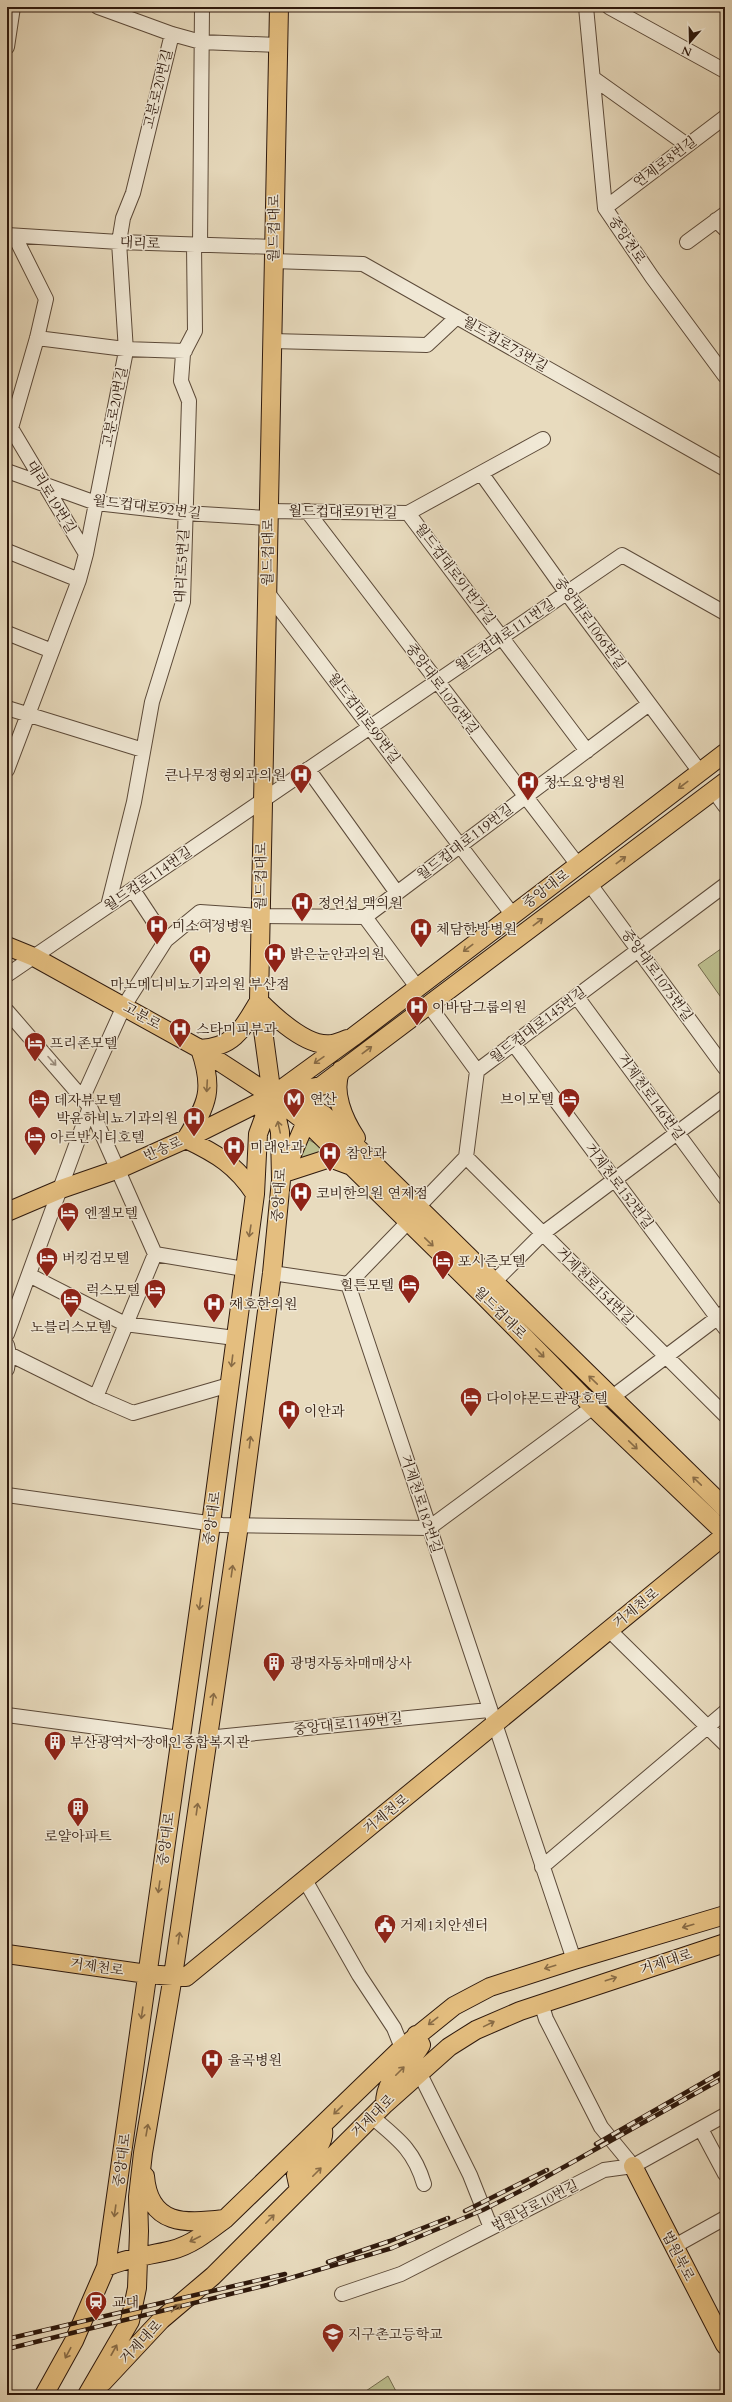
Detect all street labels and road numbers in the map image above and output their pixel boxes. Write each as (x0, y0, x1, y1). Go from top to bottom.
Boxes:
street label: 고분로20번길 (139, 47, 177, 131)
street label: 연제로8번길 (629, 132, 701, 192)
street label: 월드컵대로 (264, 194, 284, 262)
street label: 중앙천로 (604, 212, 650, 268)
street label: 대리로 (119, 232, 161, 254)
street label: 월드컵로73번길 (459, 312, 551, 376)
street label: 고분로20번길 (98, 365, 132, 449)
street label: 대리로19번길 (22, 457, 80, 537)
street label: 월드컵대로92번길 (92, 491, 202, 523)
street label: 월드컵대로91번길 (288, 502, 398, 522)
street label: 월드컵대로 (258, 518, 278, 586)
street label: 월드컵대로91번가길 (411, 519, 499, 629)
street label: 대리로5번길 (171, 528, 193, 604)
street label: 중앙대로1066번길 (550, 573, 630, 673)
street label: 월드컵대로111번길 (452, 595, 558, 675)
street label: 중앙대로1076번길 (401, 639, 483, 739)
street label: 월드컵대로99번길 (324, 669, 404, 767)
street label: 월드컵대로119번길 (413, 799, 517, 885)
street label: 월드컵로114번길 (100, 842, 196, 916)
street label: 월드컵대로 (251, 842, 271, 910)
street label: 중앙대로 (519, 865, 574, 913)
street label: 중앙대로1075번길 (617, 925, 697, 1025)
street label: 월드컵대로145번길 (486, 982, 590, 1068)
street label: 고분로 (120, 998, 165, 1034)
street label: 거제천로146번길 (613, 1050, 689, 1144)
street label: 반송로 (141, 1132, 186, 1166)
street label: 거제천로152번길 (581, 1139, 657, 1233)
street label: 중앙대로 (268, 1167, 290, 1223)
street label: 거제천로154번길 (552, 1243, 638, 1329)
street label: 월드컵대로 (469, 1282, 531, 1344)
street label: 거제천로182번길 (396, 1452, 446, 1556)
street label: 중앙대로 (199, 1489, 225, 1546)
street label: 거제천로 (609, 1583, 663, 1632)
street label: 중앙대로1149번길 (292, 1709, 404, 1739)
street label: 거제천로 (359, 1789, 413, 1838)
street label: 중앙대로 (153, 1810, 179, 1867)
street label: 거제대로 (637, 1944, 695, 1979)
street label: 거제천로 (69, 1954, 126, 1980)
street label: 거제대로 (347, 2090, 399, 2142)
street label: 중앙대로 (109, 2131, 135, 2188)
street label: 법원남로10번길 (488, 2176, 582, 2236)
street label: 법원북로 (657, 2228, 699, 2285)
street label: 거제대로 (116, 2315, 167, 2368)

